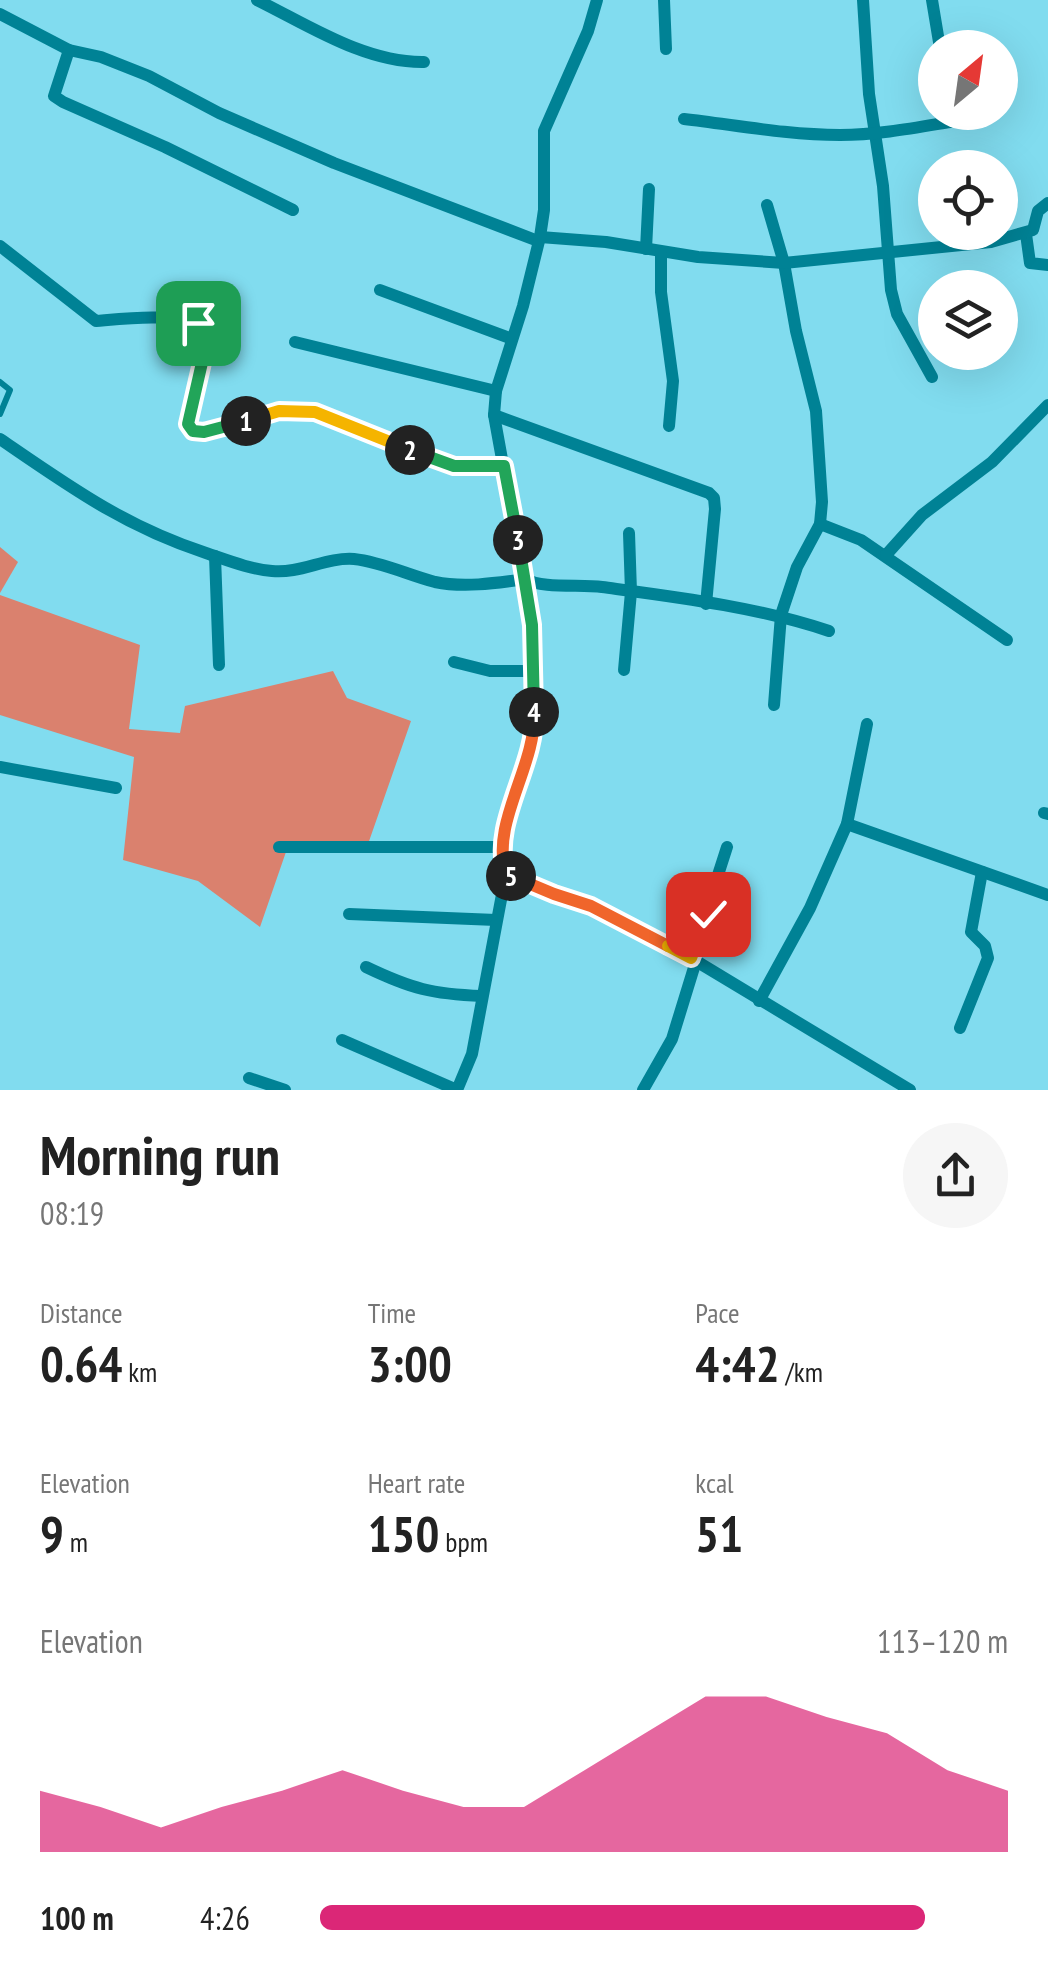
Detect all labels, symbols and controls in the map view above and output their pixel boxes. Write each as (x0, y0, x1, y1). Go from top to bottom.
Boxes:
north arrow (918, 30, 1018, 130)
map controls (918, 30, 1018, 370)
button: locate (918, 150, 1018, 250)
button: layers (918, 270, 1018, 370)
pin (156, 281, 241, 366)
icon: arrive (171, 296, 226, 351)
pin: 1 (221, 396, 271, 446)
text: 1 (239, 402, 253, 439)
pin: 2 (385, 425, 435, 475)
text: 2 (403, 431, 417, 468)
pin: 3 (493, 515, 543, 565)
text: 3 (511, 521, 525, 558)
pin: 4 (509, 687, 559, 737)
text: 4 (527, 693, 541, 730)
pin: 5 (486, 851, 536, 901)
text: 5 (504, 857, 518, 894)
pin (666, 872, 751, 957)
icon: check (681, 887, 736, 942)
text: Morning run (40, 1119, 280, 1190)
button: share (903, 1123, 1008, 1228)
text: 08:19 (40, 1192, 104, 1234)
text: Distance (40, 1294, 123, 1331)
text: Time (368, 1294, 416, 1331)
text: Pace (695, 1294, 739, 1331)
text: 0.64 (40, 1331, 122, 1396)
text: 3:00 (368, 1331, 452, 1396)
text: 4:42 (695, 1331, 780, 1396)
text: km (122, 1353, 157, 1390)
text: /km (780, 1353, 823, 1390)
text: Elevation (40, 1464, 130, 1501)
text: Heart rate (368, 1464, 465, 1501)
text: kcal (695, 1464, 734, 1501)
text: 9 (40, 1501, 64, 1566)
text: 150 (368, 1501, 439, 1566)
text: 51 (695, 1501, 743, 1566)
text: m (64, 1523, 88, 1560)
text: bpm (439, 1523, 488, 1560)
text: Elevation (40, 1620, 143, 1662)
text: 113–120 m (877, 1620, 1008, 1662)
text: 100 m (40, 1897, 114, 1939)
text: 4:26 (200, 1897, 250, 1939)

